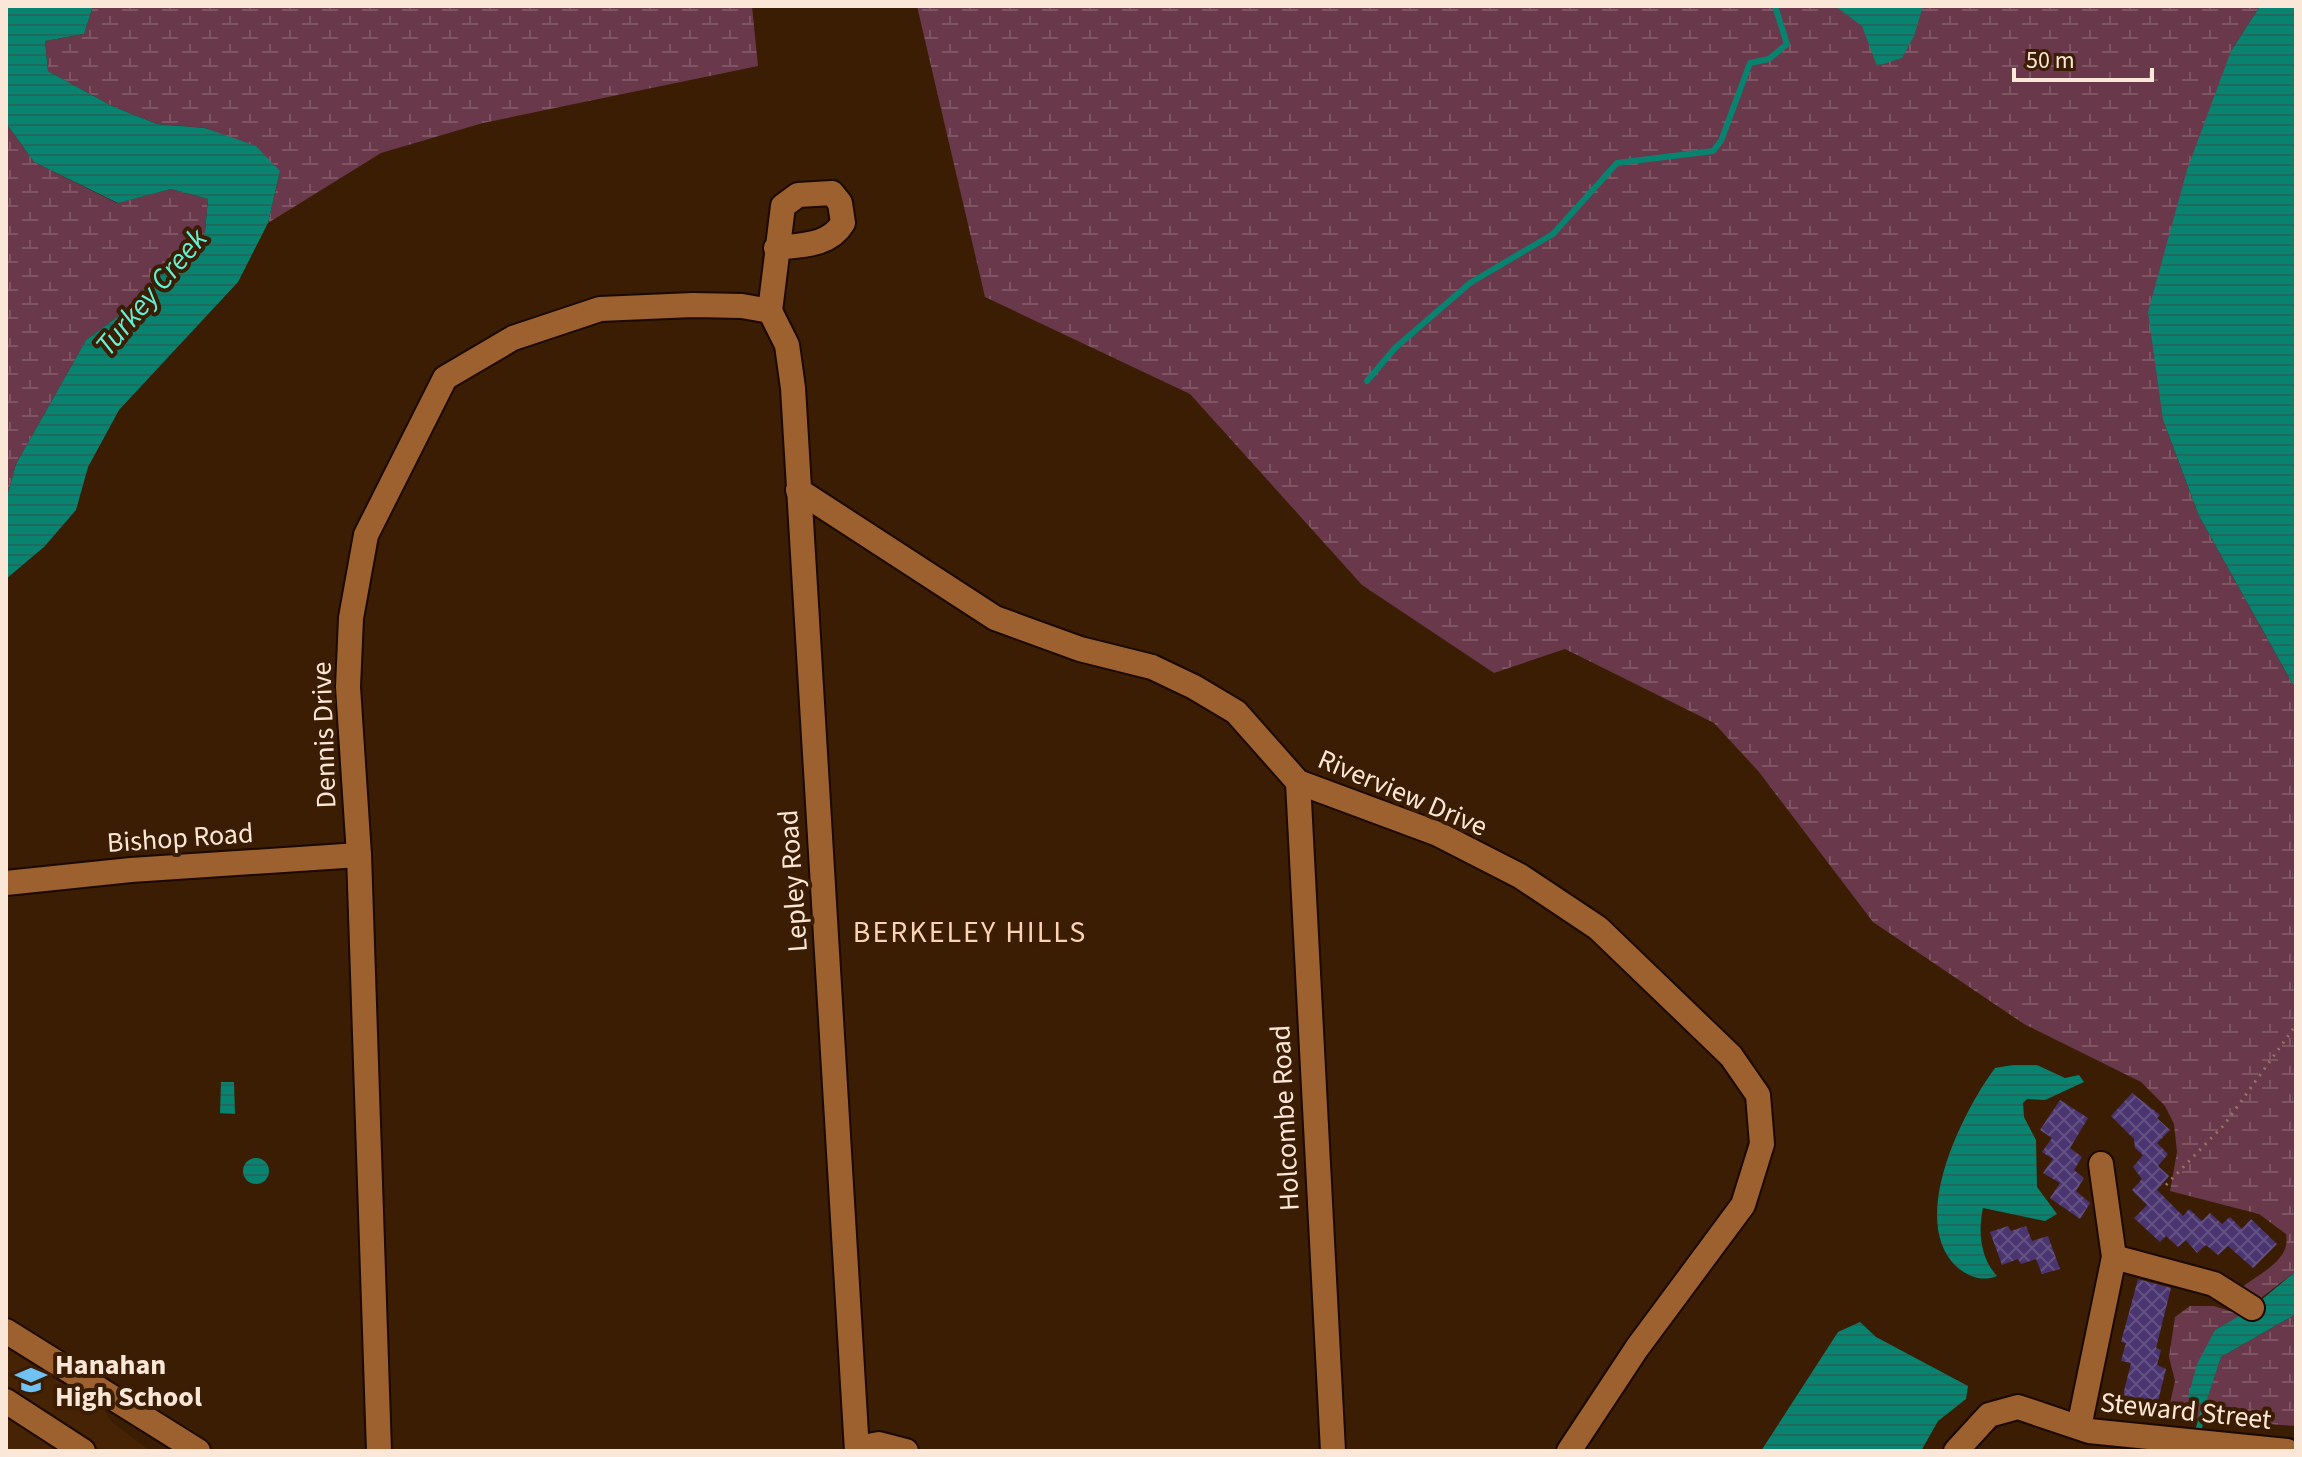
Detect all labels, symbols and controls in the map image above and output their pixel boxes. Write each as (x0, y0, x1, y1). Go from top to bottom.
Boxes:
scale bar (2014, 32, 2152, 82)
text: 50 m (2026, 43, 2075, 78)
water label: Turkey Creek (85, 219, 218, 365)
street label: Dennis Drive (301, 661, 347, 809)
street label: Riverview Drive (1312, 739, 1494, 847)
street label: Lepley Road (768, 808, 818, 953)
street label: Bishop Road (105, 813, 255, 863)
district label: BERKELEY HILLS (853, 911, 1087, 954)
street label: Holcombe Road (1260, 1024, 1310, 1212)
place label: Hanahan High School (55, 1345, 202, 1417)
school or university icon: Hanahan High School (14, 1363, 48, 1397)
street label: Steward Street (2098, 1382, 2274, 1440)

